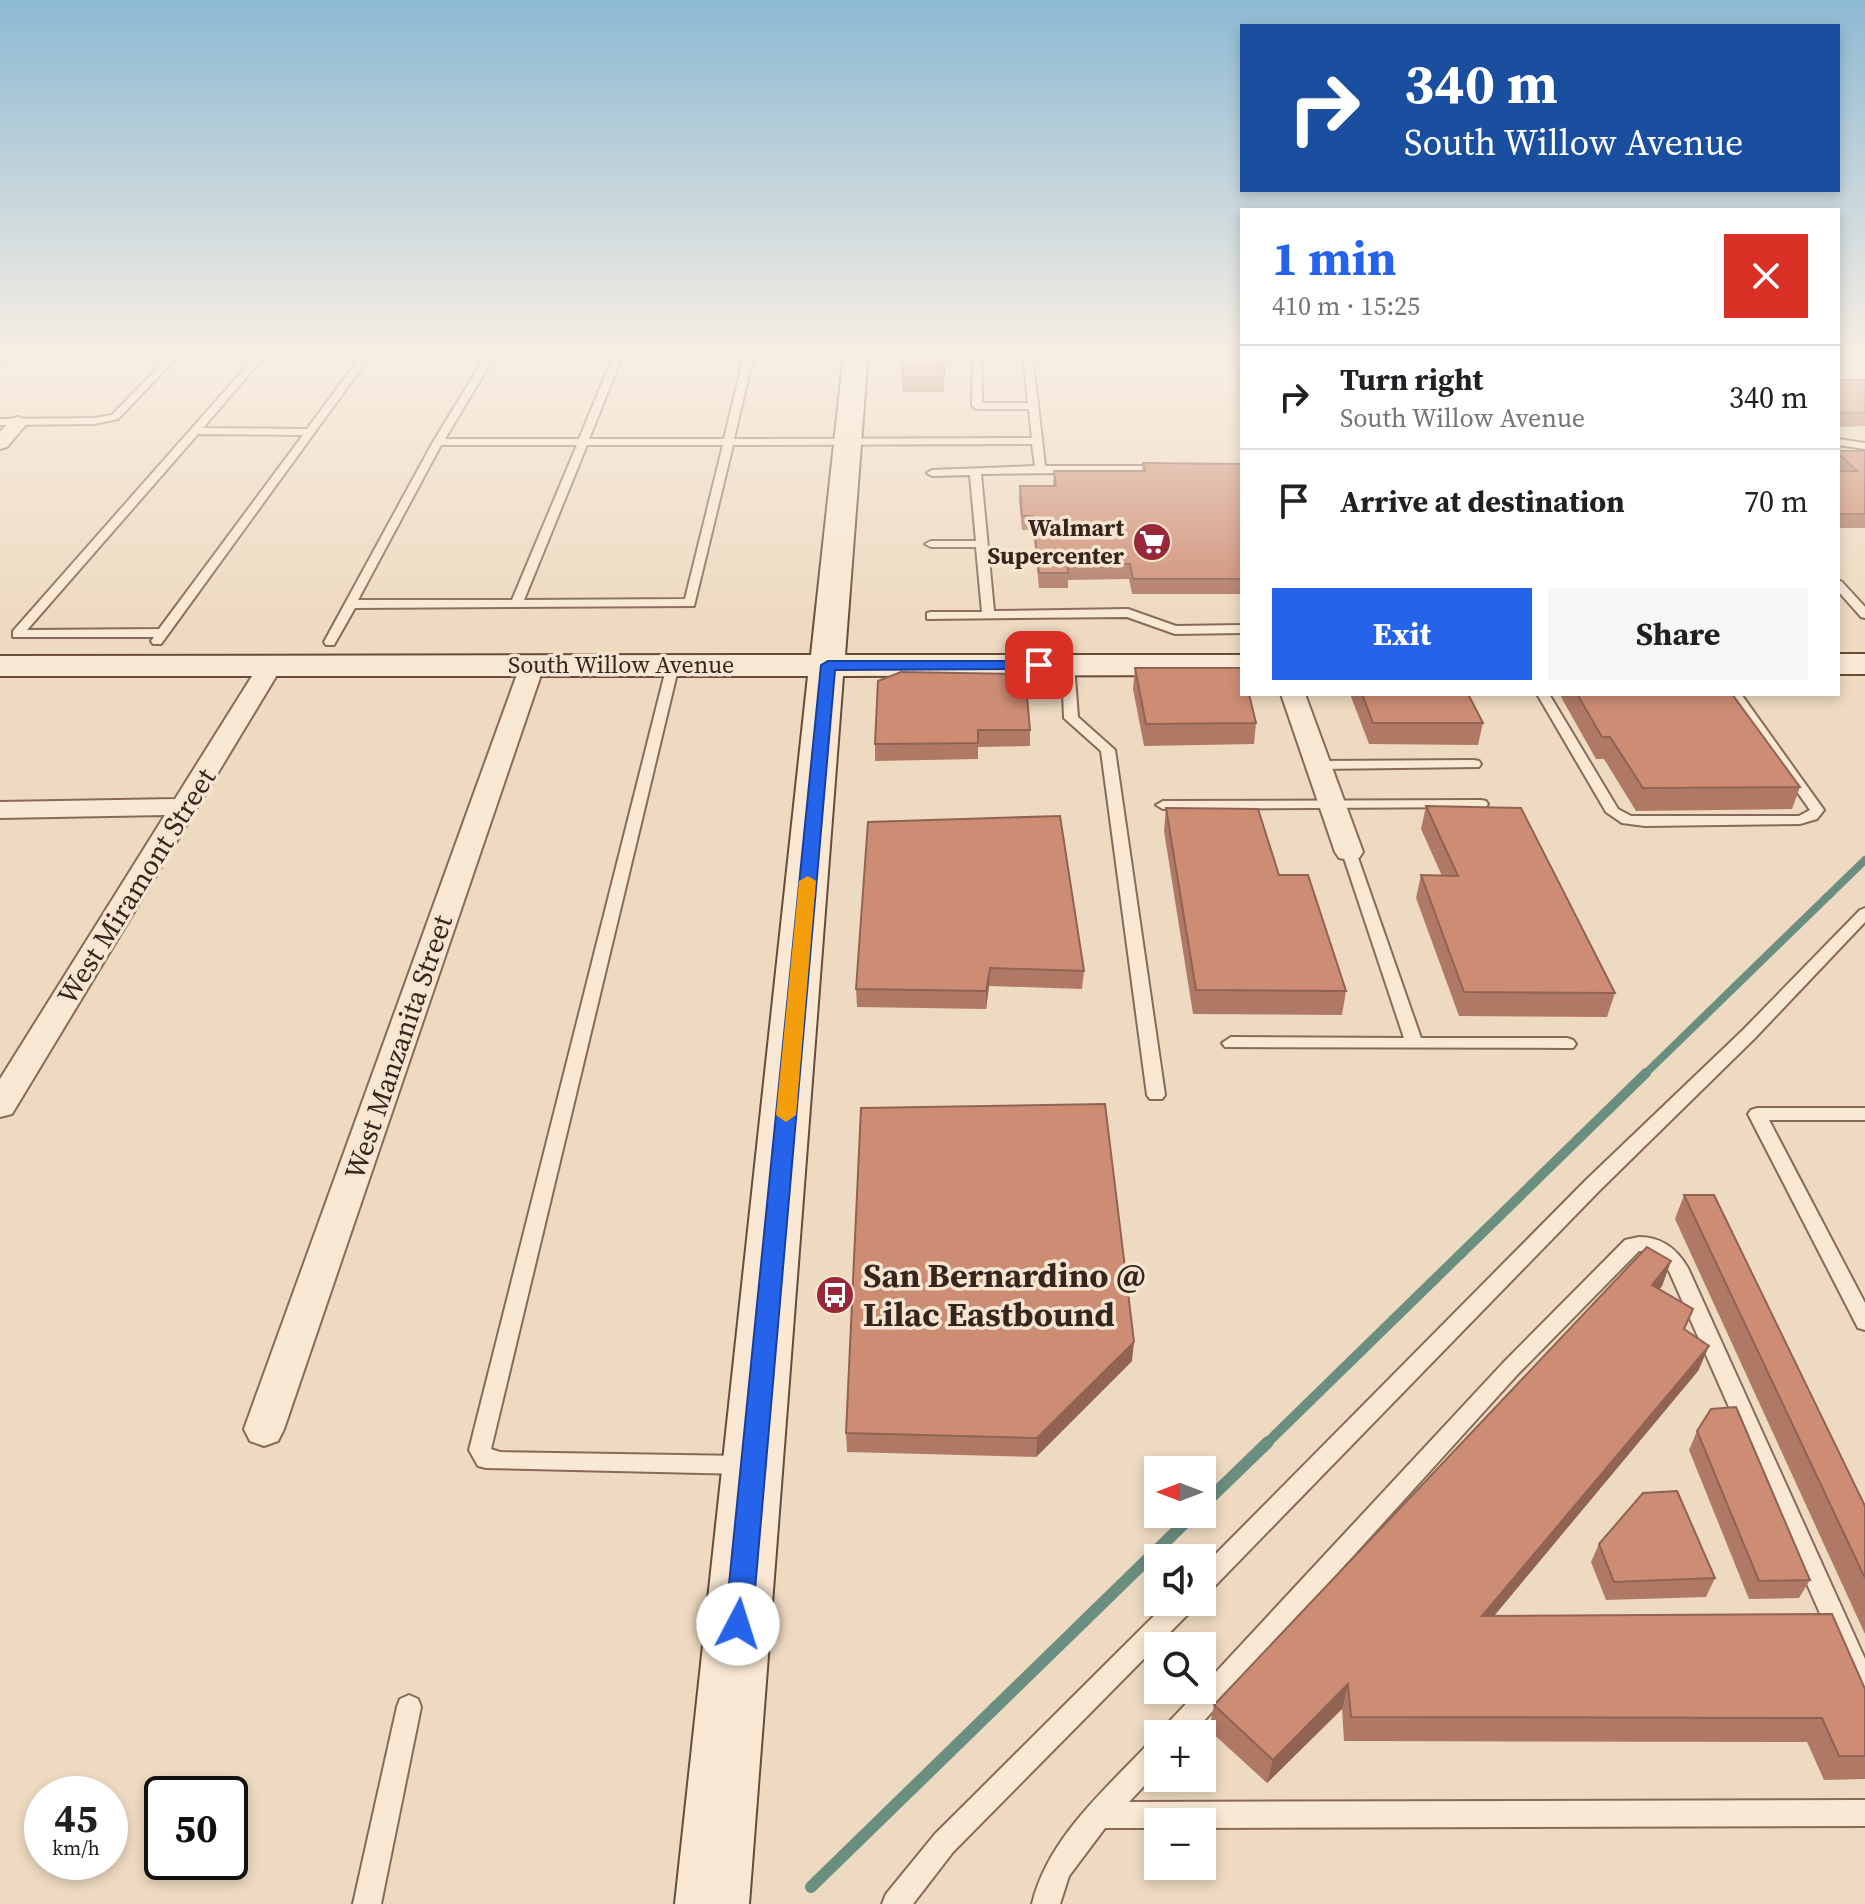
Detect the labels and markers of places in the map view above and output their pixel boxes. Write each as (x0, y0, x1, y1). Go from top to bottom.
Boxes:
place label: Walmart Supercenter (987, 511, 1125, 572)
supermarket icon: Walmart Supercenter (1131, 521, 1173, 563)
pin (1005, 631, 1073, 699)
place label: San Bernardino @ Lilac Eastbound (863, 1252, 1146, 1337)
bus stop icon: San Bernardino @ Lilac Eastbound (814, 1274, 856, 1316)

